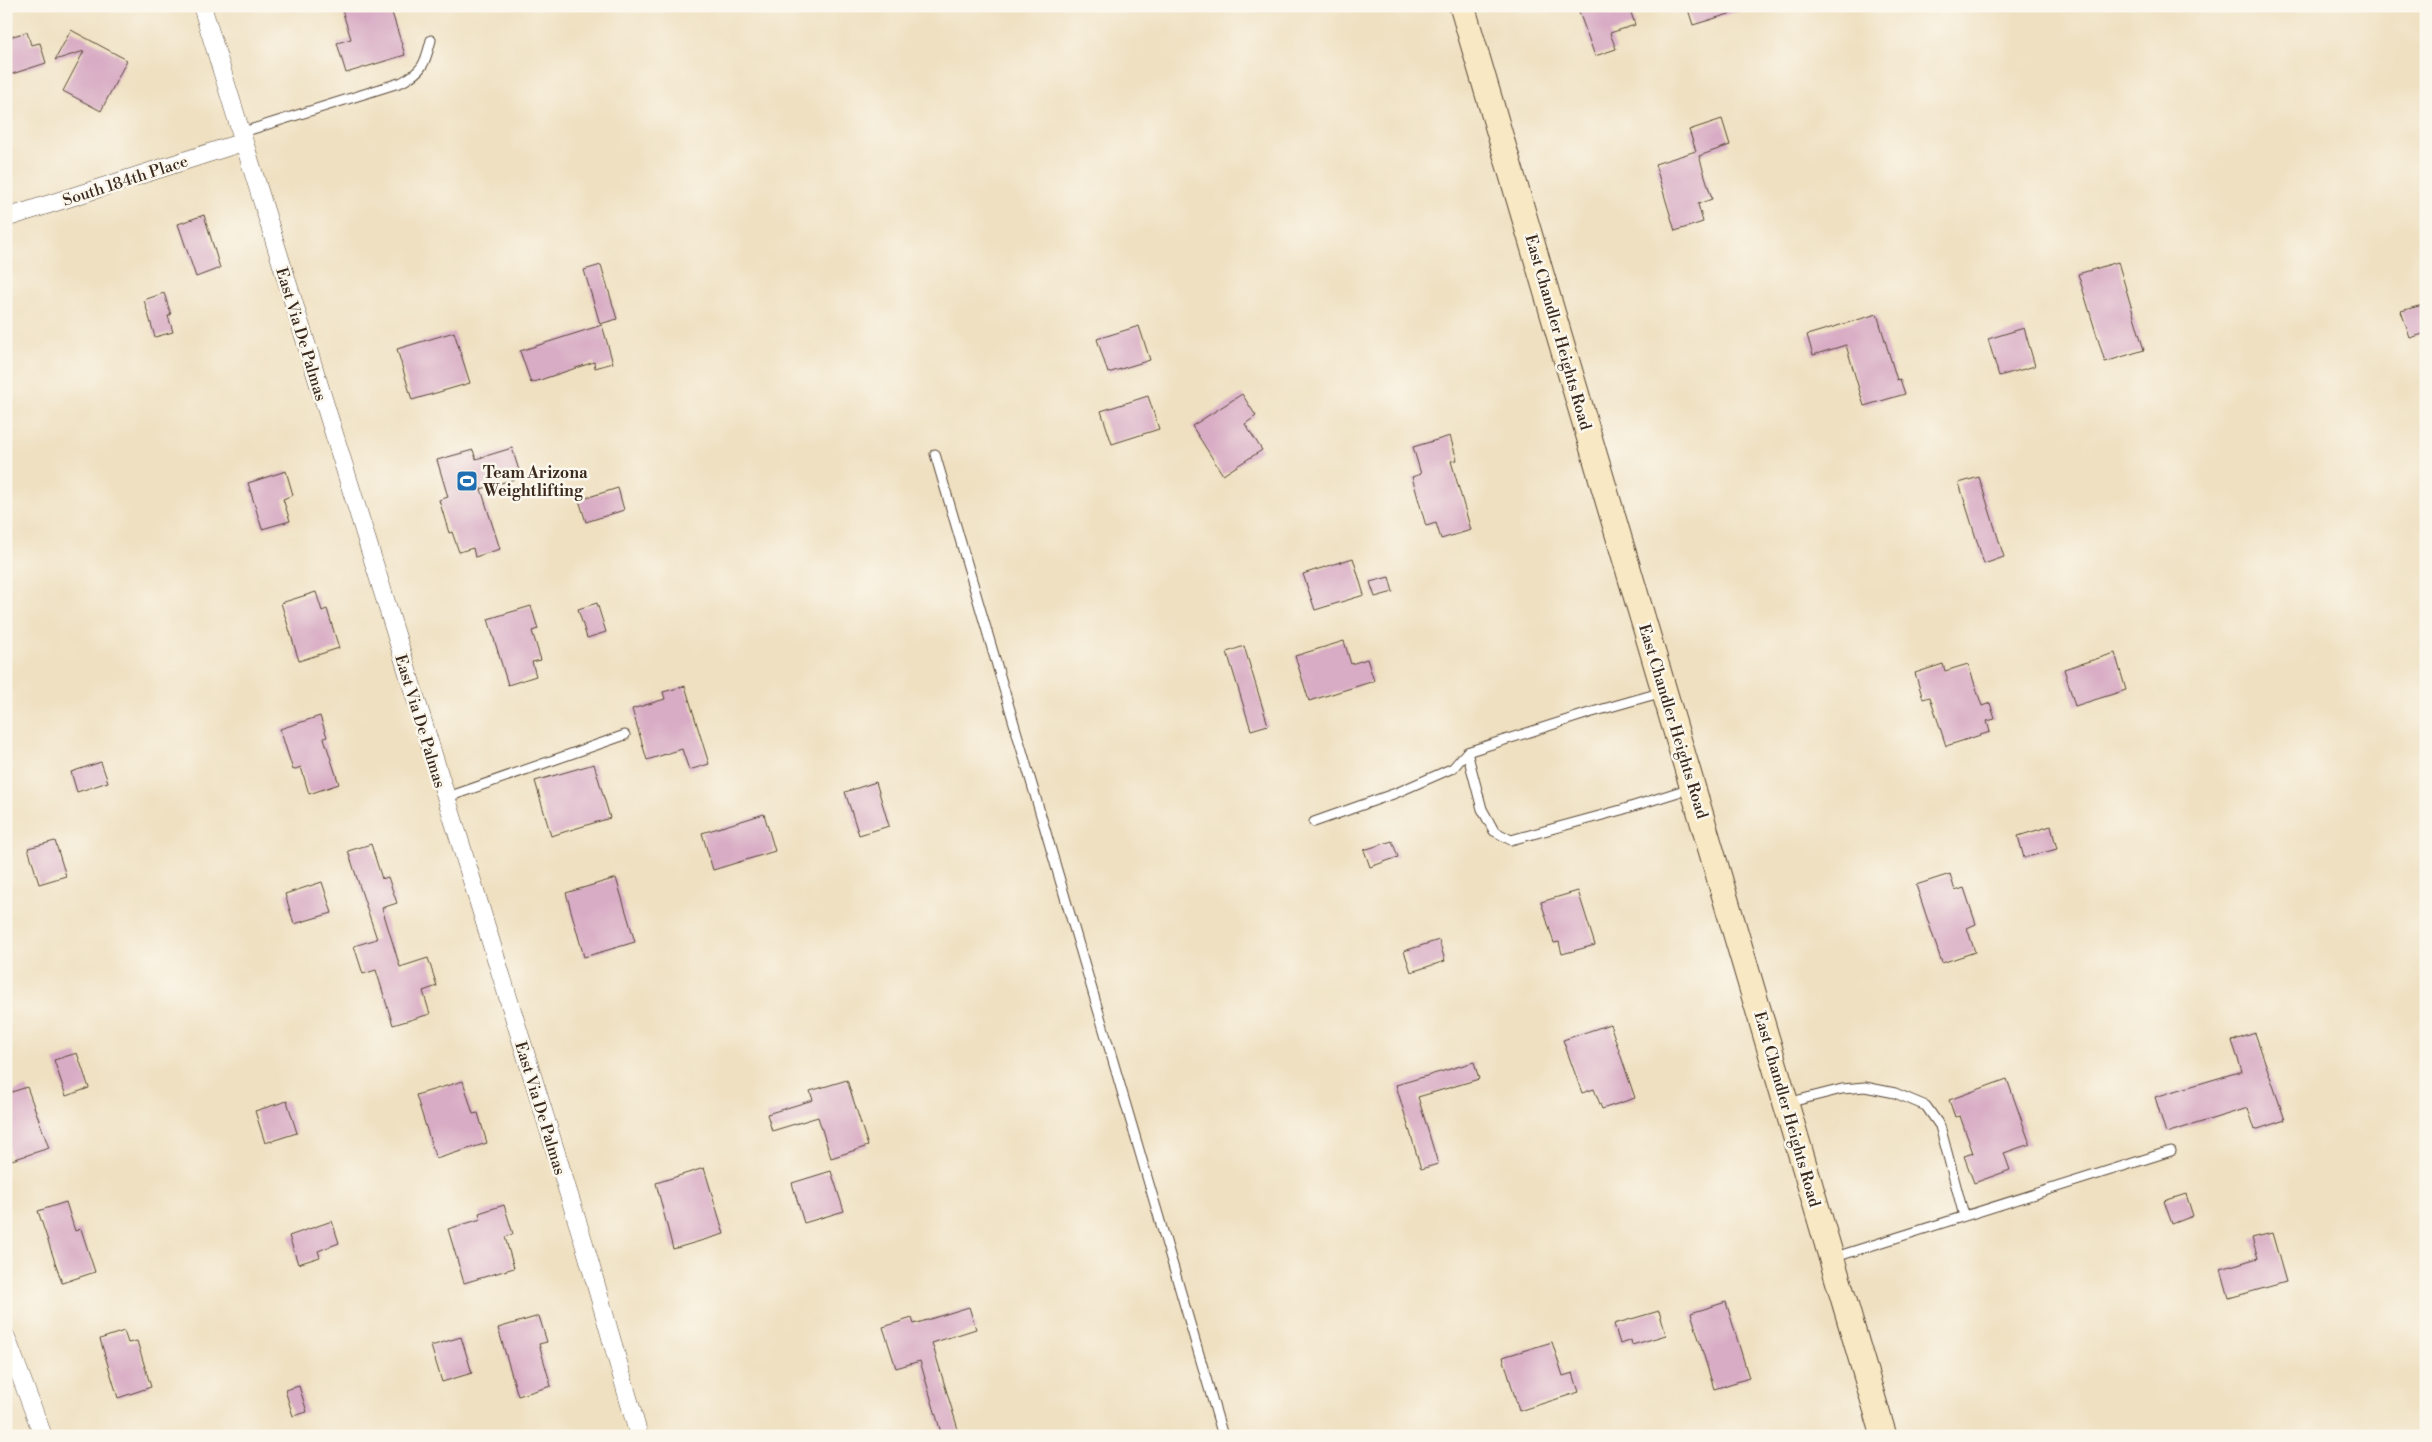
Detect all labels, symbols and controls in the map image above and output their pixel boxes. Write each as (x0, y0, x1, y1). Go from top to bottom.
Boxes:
street label: South 184th Place (60, 151, 191, 211)
street label: East Chandler Heights Road (1521, 232, 1596, 432)
street label: East Via De Palmas (271, 265, 331, 403)
place label: Team Arizona Weightlifting (482, 463, 588, 501)
sports icon: Team Arizona Weightlifting (455, 469, 479, 493)
street label: East Chandler Heights Road (1634, 621, 1712, 821)
street label: East Via De Palmas (390, 652, 450, 790)
street label: East Chandler Heights Road (1750, 1009, 1825, 1209)
street label: East Via De Palmas (510, 1039, 570, 1177)

